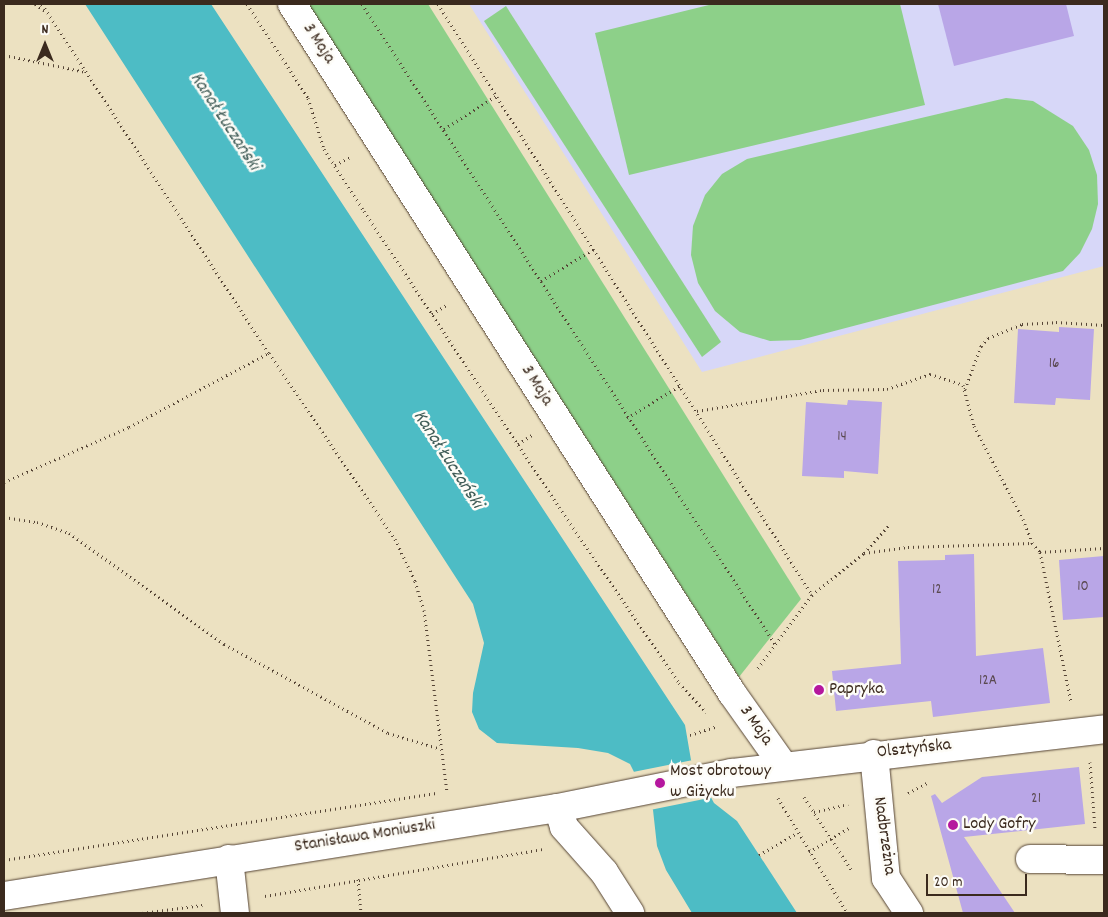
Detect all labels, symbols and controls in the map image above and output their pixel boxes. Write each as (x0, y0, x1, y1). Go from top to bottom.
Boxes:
north arrow (20, 20, 70, 70)
text: N (42, 20, 48, 40)
street label: 3 Maja (297, 20, 339, 68)
water label: Kanał Łuczański (184, 69, 264, 175)
house number: 16 (1049, 356, 1059, 374)
street label: 3 Maja (515, 362, 557, 410)
water label: Kanał Łuczański (407, 407, 487, 513)
house number: 14 (837, 429, 847, 447)
house number: 10 (1077, 579, 1089, 597)
house number: 12 (932, 582, 942, 600)
house number: 12A (979, 673, 997, 691)
place label: Papryka (829, 679, 884, 701)
marker: Papryka (813, 684, 825, 696)
street label: 3 Maja (733, 702, 777, 750)
street label: Olsztyńska (876, 735, 952, 765)
place label: Most obrotowy w Giżycku (670, 762, 771, 804)
marker: Most obrotowy w Giżycku (654, 777, 666, 789)
house number: 21 (1031, 791, 1041, 809)
street label: Nadbrzeżna (867, 796, 899, 876)
place label: Lody Gofry (963, 814, 1036, 836)
street label: Stanisława Moniuszki (293, 815, 437, 859)
marker: Lody Gofry (947, 819, 959, 831)
scale bar (928, 864, 1029, 896)
text: 20 m (934, 872, 962, 894)

